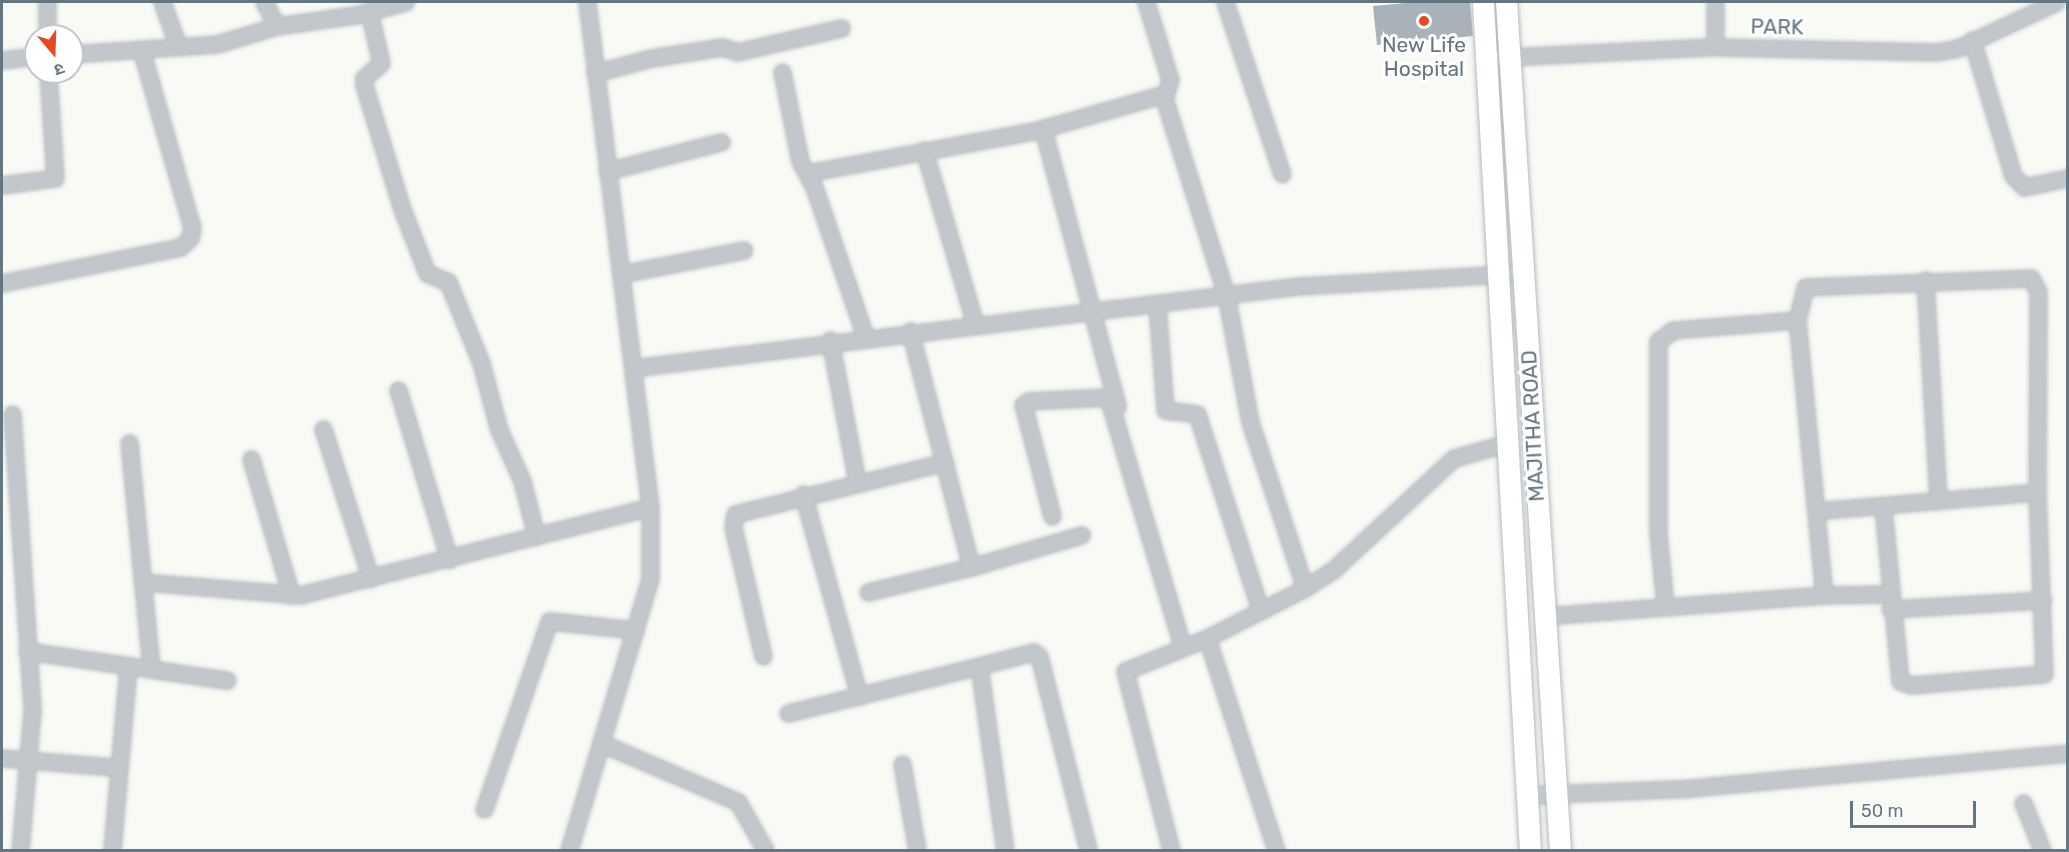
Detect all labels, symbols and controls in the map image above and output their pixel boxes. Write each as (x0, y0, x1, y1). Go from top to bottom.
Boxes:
marker: New Life Hospital (1415, 12, 1433, 30)
street label: PARK (1750, 14, 1804, 40)
north arrow (24, 24, 84, 84)
place label: New Life Hospital (1382, 32, 1466, 82)
text: उ (52, 59, 67, 80)
street label: MAJITHA ROAD (1516, 349, 1550, 503)
scale bar (1853, 789, 1979, 827)
text: 50 m (1861, 800, 1904, 822)

